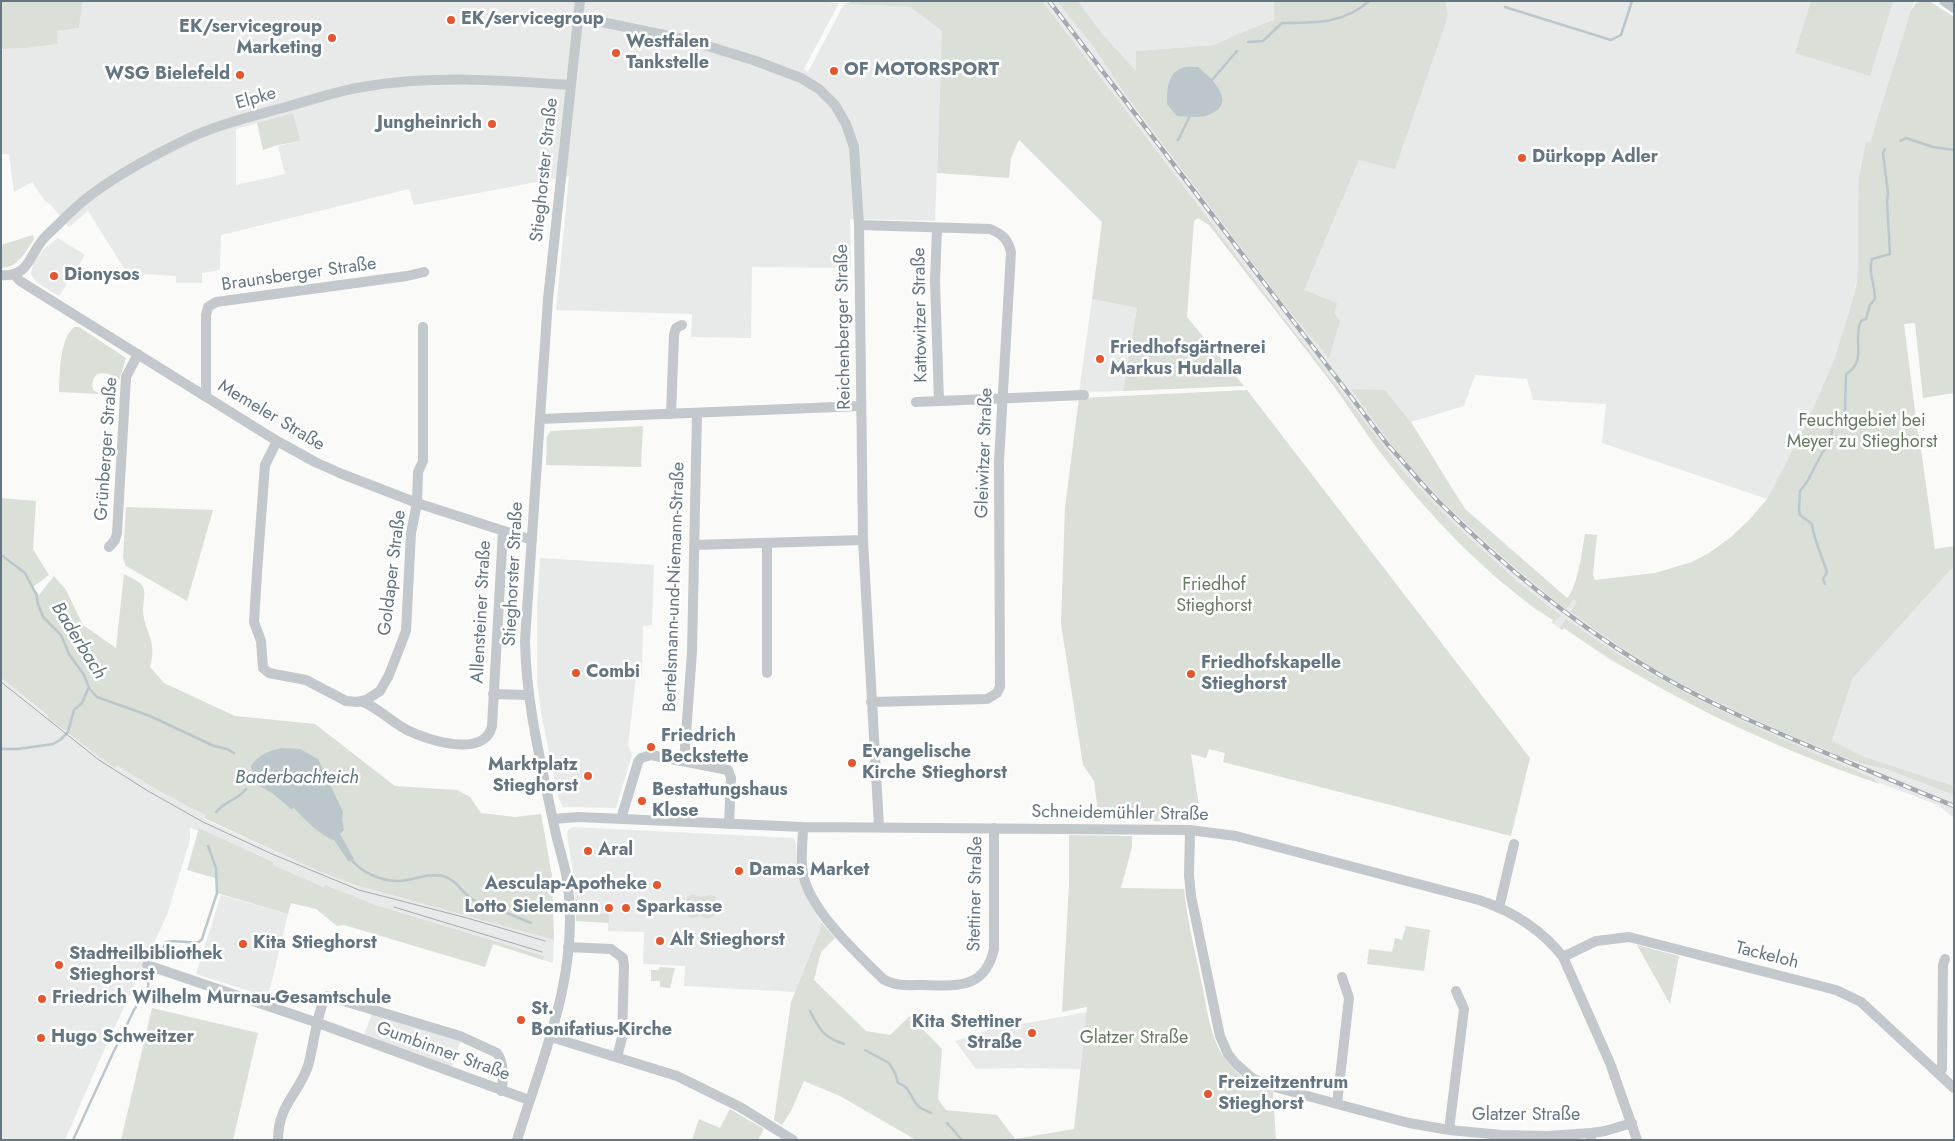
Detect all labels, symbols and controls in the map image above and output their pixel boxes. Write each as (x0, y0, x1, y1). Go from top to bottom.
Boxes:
place label: EK/servicegroup (461, 9, 604, 31)
marker: EK/servicegroup (445, 14, 457, 26)
place label: EK/servicegroup Marketing (179, 17, 322, 59)
marker: EK/servicegroup Marketing (326, 32, 338, 44)
place label: Westfalen Tankstelle (626, 32, 709, 74)
marker: Westfalen Tankstelle (610, 47, 622, 59)
place label: OF MOTORSPORT (844, 60, 999, 82)
place label: WSG Bielefeld (105, 64, 230, 86)
marker: OF MOTORSPORT (828, 65, 840, 77)
marker: WSG Bielefeld (234, 69, 246, 81)
street label: Elpke (233, 83, 279, 115)
street label: Stieghorster Straße (527, 97, 563, 243)
place label: Jungheinrich (377, 113, 482, 135)
marker: Jungheinrich (486, 118, 498, 130)
place label: Dürkopp Adler (1532, 147, 1658, 169)
marker: Dürkopp Adler (1516, 152, 1528, 164)
street label: Reichenberger Straße (832, 244, 856, 410)
street label: Kattowitzer Straße (909, 247, 933, 383)
street label: Braunsberger Straße (220, 253, 378, 297)
place label: Dionysos (64, 265, 139, 287)
marker: Dionysos (48, 270, 60, 282)
place label: Friedhofsgärtnerei Markus Hudalla (1110, 338, 1266, 380)
marker: Friedhofsgärtnerei Markus Hudalla (1094, 353, 1106, 365)
street label: Grünberger Straße (91, 376, 123, 522)
street label: Memeler Straße (214, 376, 328, 456)
street label: Gleiwitzer Straße (972, 387, 998, 519)
park label: Feuchtgebiet bei Meyer zu Stieghorst (1787, 411, 1937, 454)
street label: Bertelsmann-und-Niemann-Straße (660, 461, 690, 713)
street label: Stieghorster Straße (499, 501, 529, 647)
street label: Goldaper Straße (375, 509, 411, 637)
street label: Allensteiner Straße (467, 540, 497, 684)
park label: Friedhof Stieghorst (1176, 575, 1252, 618)
water label: Baderbach (45, 598, 111, 684)
place label: Friedhofskapelle Stieghorst (1201, 653, 1341, 696)
place label: Combi (586, 662, 640, 684)
marker: Combi (570, 667, 582, 679)
marker: Friedhofskapelle Stieghorst (1185, 668, 1197, 680)
place label: Friedrich Beckstette (661, 726, 749, 769)
marker: Friedrich Beckstette (645, 741, 657, 753)
place label: Evangelische Kirche Stieghorst (862, 742, 1007, 784)
place label: Marktplatz Stieghorst (488, 755, 578, 798)
marker: Evangelische Kirche Stieghorst (846, 757, 858, 769)
water label: Baderbachteich (235, 767, 359, 789)
marker: Marktplatz Stieghorst (582, 770, 594, 782)
place label: Bestattungshaus Klose (652, 780, 788, 822)
marker: Bestattungshaus Klose (636, 795, 648, 807)
street label: Schneidemühler Straße (1031, 802, 1209, 826)
street label: Stettiner Straße (964, 836, 988, 952)
place label: Aral (598, 840, 633, 862)
marker: Aral (582, 845, 594, 857)
place label: Damas Market (749, 860, 869, 882)
marker: Damas Market (733, 865, 745, 877)
place label: Aesculap-Apotheke (485, 874, 647, 896)
marker: Aesculap-Apotheke (651, 879, 663, 891)
place label: Lotto Sielemann (465, 897, 599, 919)
place label: Sparkasse (636, 897, 722, 919)
marker: Lotto Sielemann (603, 902, 615, 914)
marker: Sparkasse (620, 902, 632, 914)
place label: Alt Stieghorst (670, 930, 785, 952)
place label: Kita Stieghorst (253, 933, 377, 955)
marker: Alt Stieghorst (654, 935, 666, 947)
marker: Kita Stieghorst (237, 938, 249, 950)
street label: Tackeloh (1733, 938, 1801, 974)
place label: Stadtteilbibliothek Stieghorst (69, 944, 223, 986)
marker: Stadtteilbibliothek Stieghorst (53, 959, 65, 971)
place label: Friedrich Wilhelm Murnau-Gesamtschule (52, 988, 391, 1010)
marker: Friedrich Wilhelm Murnau-Gesamtschule (36, 993, 48, 1005)
place label: St. Bonifatius-Kirche (531, 999, 672, 1042)
place label: Kita Stettiner Straße (912, 1012, 1022, 1054)
marker: St. Bonifatius-Kirche (515, 1014, 527, 1026)
street label: Gumbinner Straße (373, 1018, 513, 1086)
place label: Hugo Schweitzer (51, 1027, 194, 1049)
marker: Kita Stettiner Straße (1026, 1027, 1038, 1039)
park label: Glatzer Straße (1080, 1028, 1188, 1050)
marker: Hugo Schweitzer (35, 1032, 47, 1044)
place label: Freizeitzentrum Stieghorst (1218, 1073, 1348, 1116)
marker: Freizeitzentrum Stieghorst (1202, 1088, 1214, 1100)
street label: Glatzer Straße (1472, 1105, 1580, 1127)

